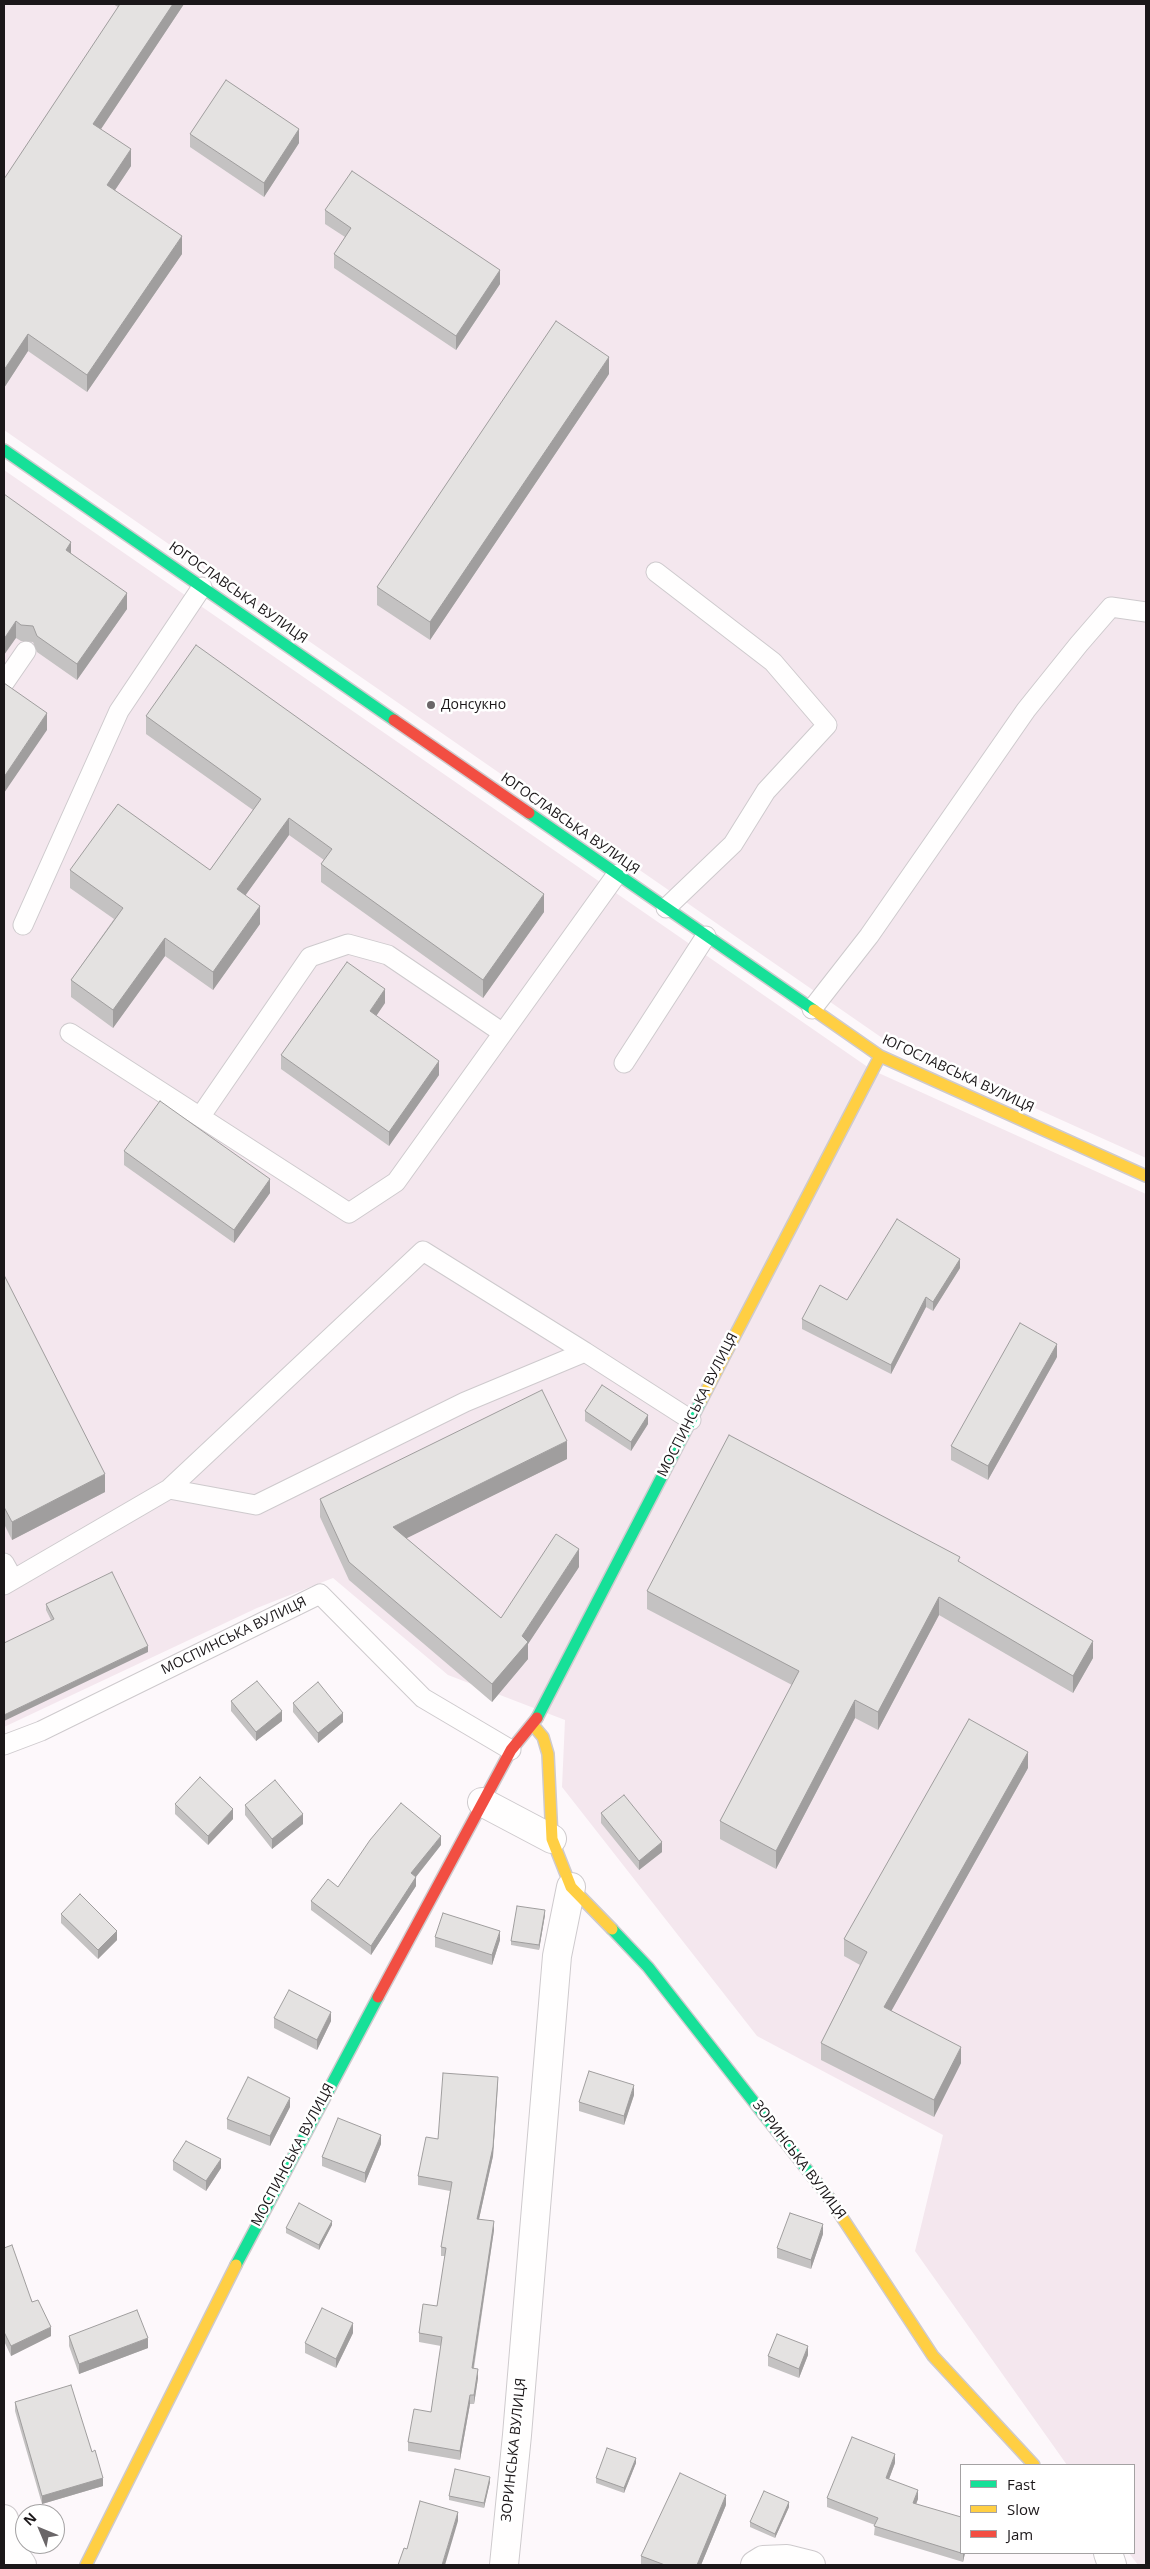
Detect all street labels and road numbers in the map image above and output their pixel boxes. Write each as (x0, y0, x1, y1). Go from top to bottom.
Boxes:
street label: ЮГОСЛАВСЬКА ВУЛИЦЯ (165, 539, 311, 647)
street label: ЮГОСЛАВСЬКА ВУЛИЦЯ (497, 770, 643, 878)
street label: ЮГОСЛАВСЬКА ВУЛИЦЯ (879, 1031, 1037, 1117)
street label: МОСПИНСЬКА ВУЛИЦЯ (654, 1330, 742, 1480)
street label: МОСПИНСЬКА ВУЛИЦЯ (159, 1593, 309, 1679)
street label: МОСПИНСЬКА ВУЛИЦЯ (248, 2081, 338, 2229)
street label: ЗОРИНСЬКА ВУЛИЦЯ (749, 2097, 849, 2223)
street label: ЗОРИНСЬКА ВУЛИЦЯ (498, 2377, 530, 2523)

